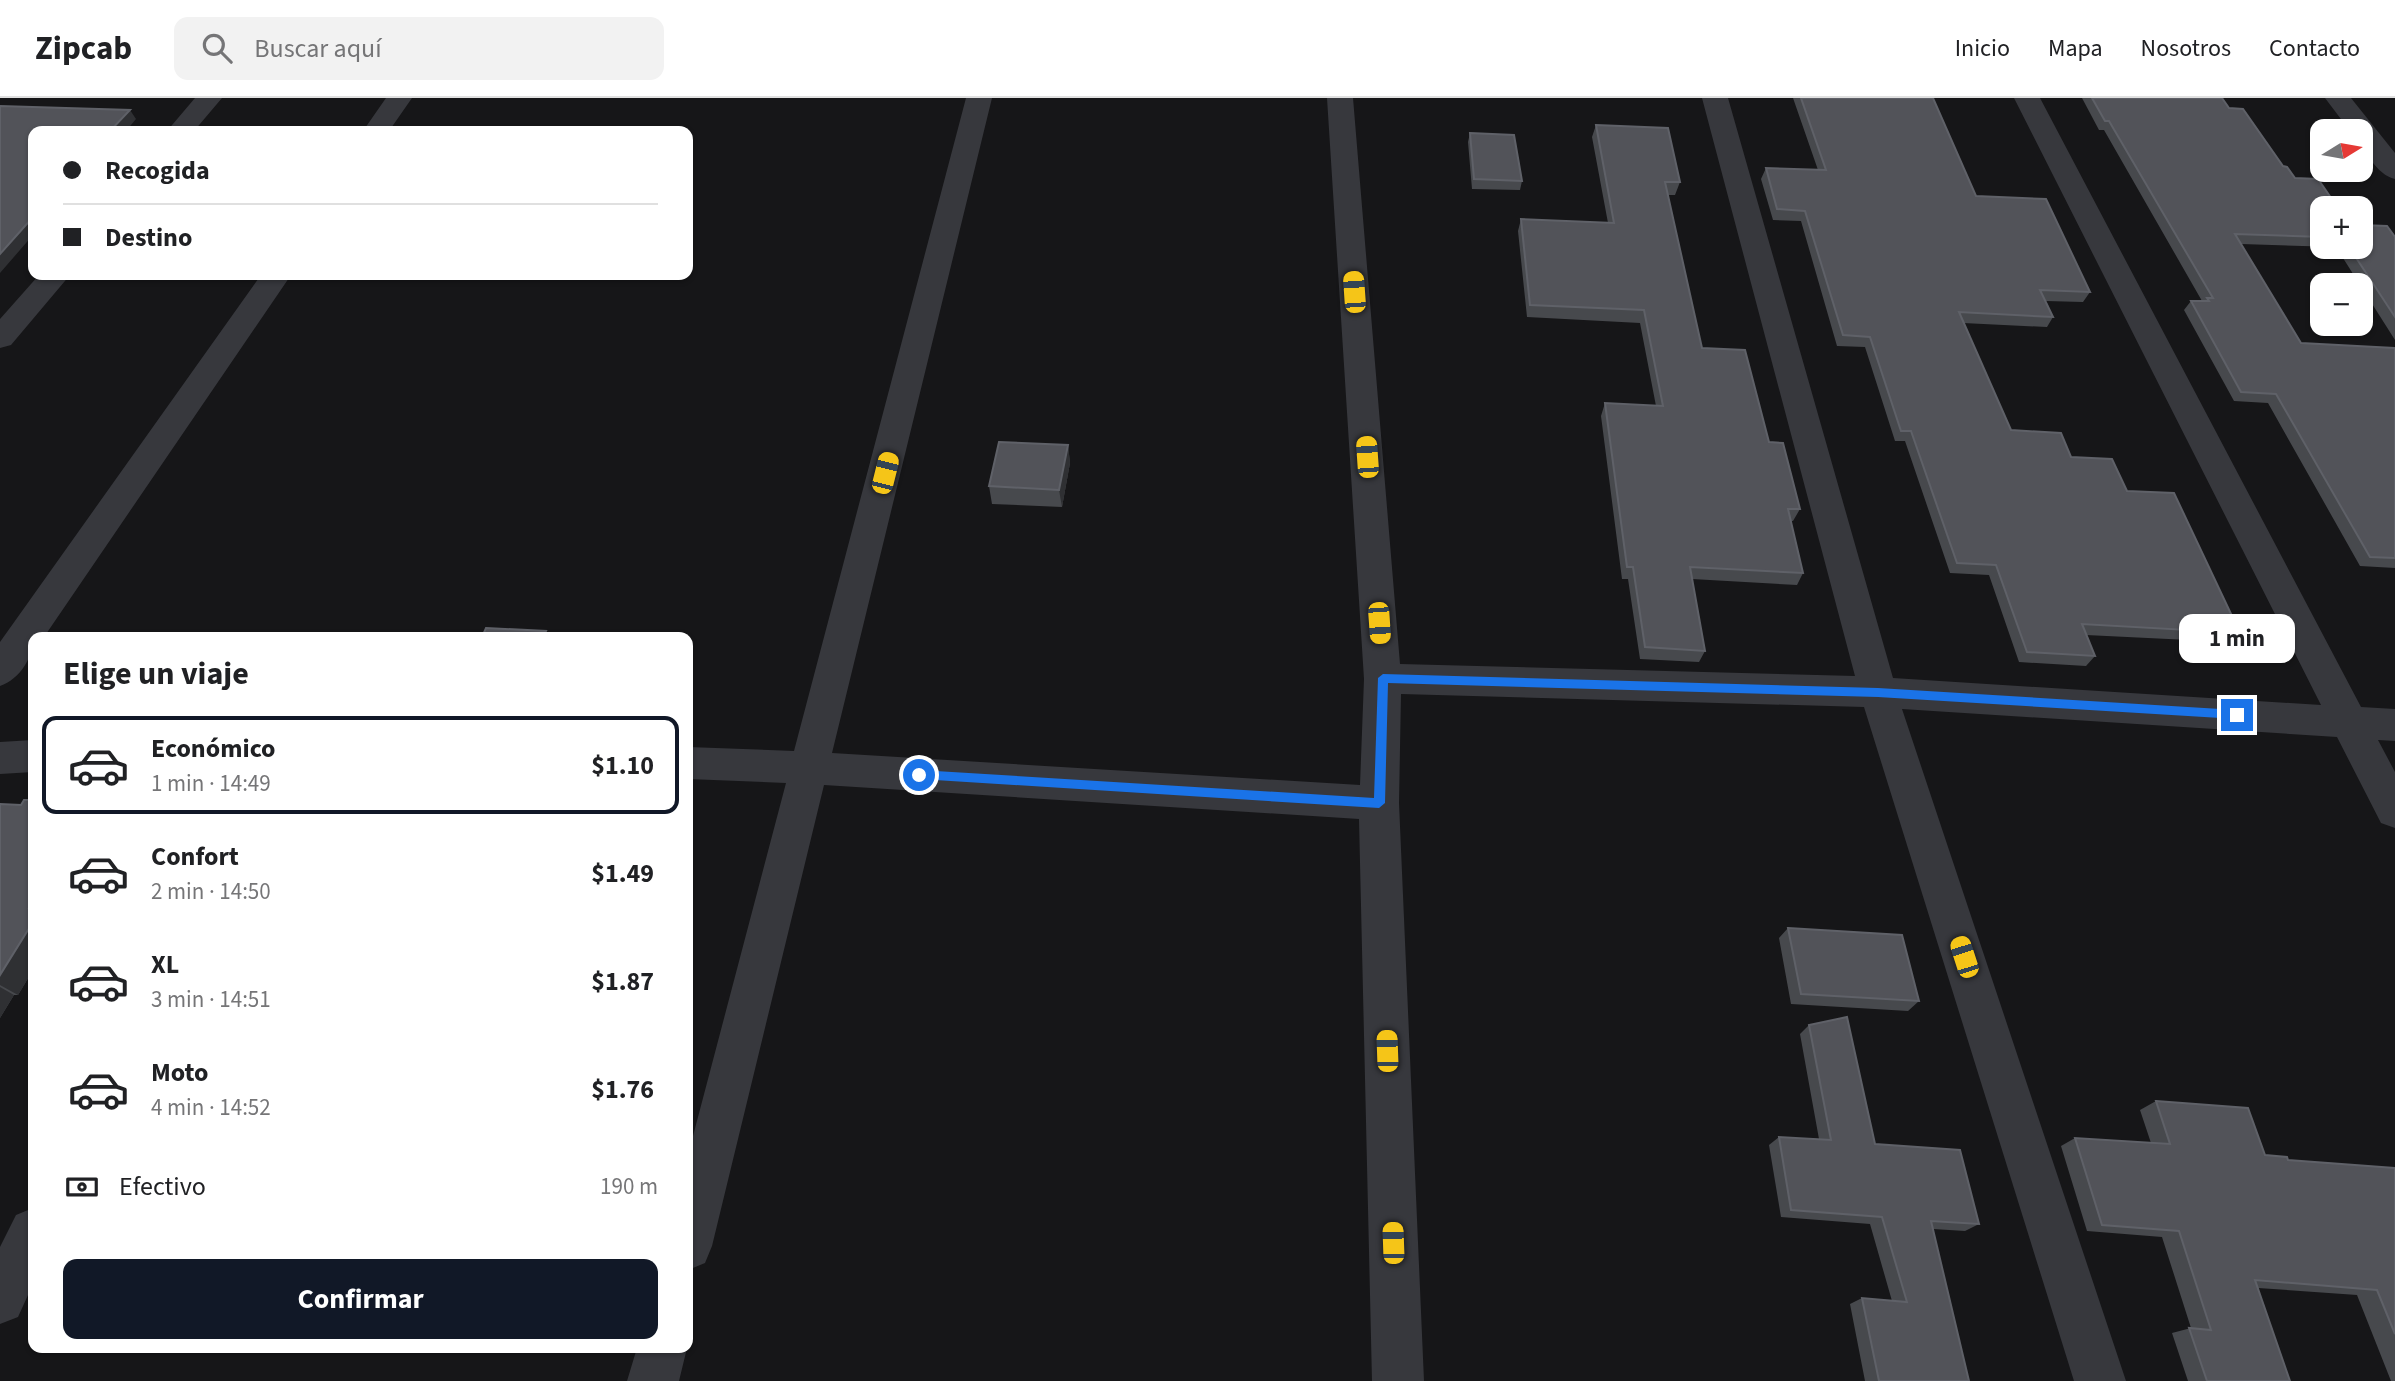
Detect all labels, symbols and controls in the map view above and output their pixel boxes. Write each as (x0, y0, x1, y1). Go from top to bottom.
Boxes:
search box (174, 17, 664, 80)
text: Zipcab (35, 25, 132, 72)
icon: search (198, 29, 236, 67)
text: Buscar aquí (254, 30, 382, 67)
text: Inicio (1955, 31, 2010, 66)
text: Mapa (2048, 31, 2103, 66)
text: Nosotros (2141, 31, 2231, 66)
text: Contacto (2269, 31, 2360, 66)
north arrow (2310, 119, 2373, 182)
map controls (2310, 119, 2373, 336)
text: Recogida (105, 152, 210, 189)
button: + (2310, 196, 2373, 259)
text: Destino (105, 219, 192, 256)
car (1343, 270, 1366, 314)
button: − (2310, 273, 2373, 336)
car (1356, 435, 1379, 479)
car (870, 450, 901, 496)
car (1368, 601, 1391, 645)
callout: 1 min (2179, 614, 2295, 662)
text: 1 min (2209, 622, 2265, 655)
text: Elige un viaje (63, 651, 249, 697)
route end (2221, 699, 2253, 731)
text: Económico (151, 730, 276, 767)
icon: car (67, 734, 130, 797)
text: $1.10 (591, 747, 654, 784)
route start (903, 759, 935, 791)
text: 1 min · 14:49 (151, 767, 271, 800)
text: Confort (151, 838, 239, 875)
icon: car (67, 842, 130, 905)
text: $1.49 (591, 855, 654, 892)
text: 2 min · 14:50 (151, 875, 271, 908)
car (1948, 934, 1981, 980)
text: XL (151, 946, 179, 983)
icon: car (67, 950, 130, 1013)
text: $1.87 (591, 963, 654, 1000)
text: 3 min · 14:51 (151, 983, 271, 1016)
car (1376, 1030, 1399, 1072)
text: Moto (151, 1054, 208, 1091)
icon: car (67, 1058, 130, 1121)
text: $1.76 (591, 1071, 654, 1108)
text: 4 min · 14:52 (151, 1091, 271, 1124)
icon: cash (63, 1168, 101, 1206)
text: Efectivo (119, 1168, 206, 1205)
text: 190 m (600, 1170, 658, 1203)
car (1382, 1222, 1405, 1264)
button: Confirmar (63, 1259, 658, 1339)

